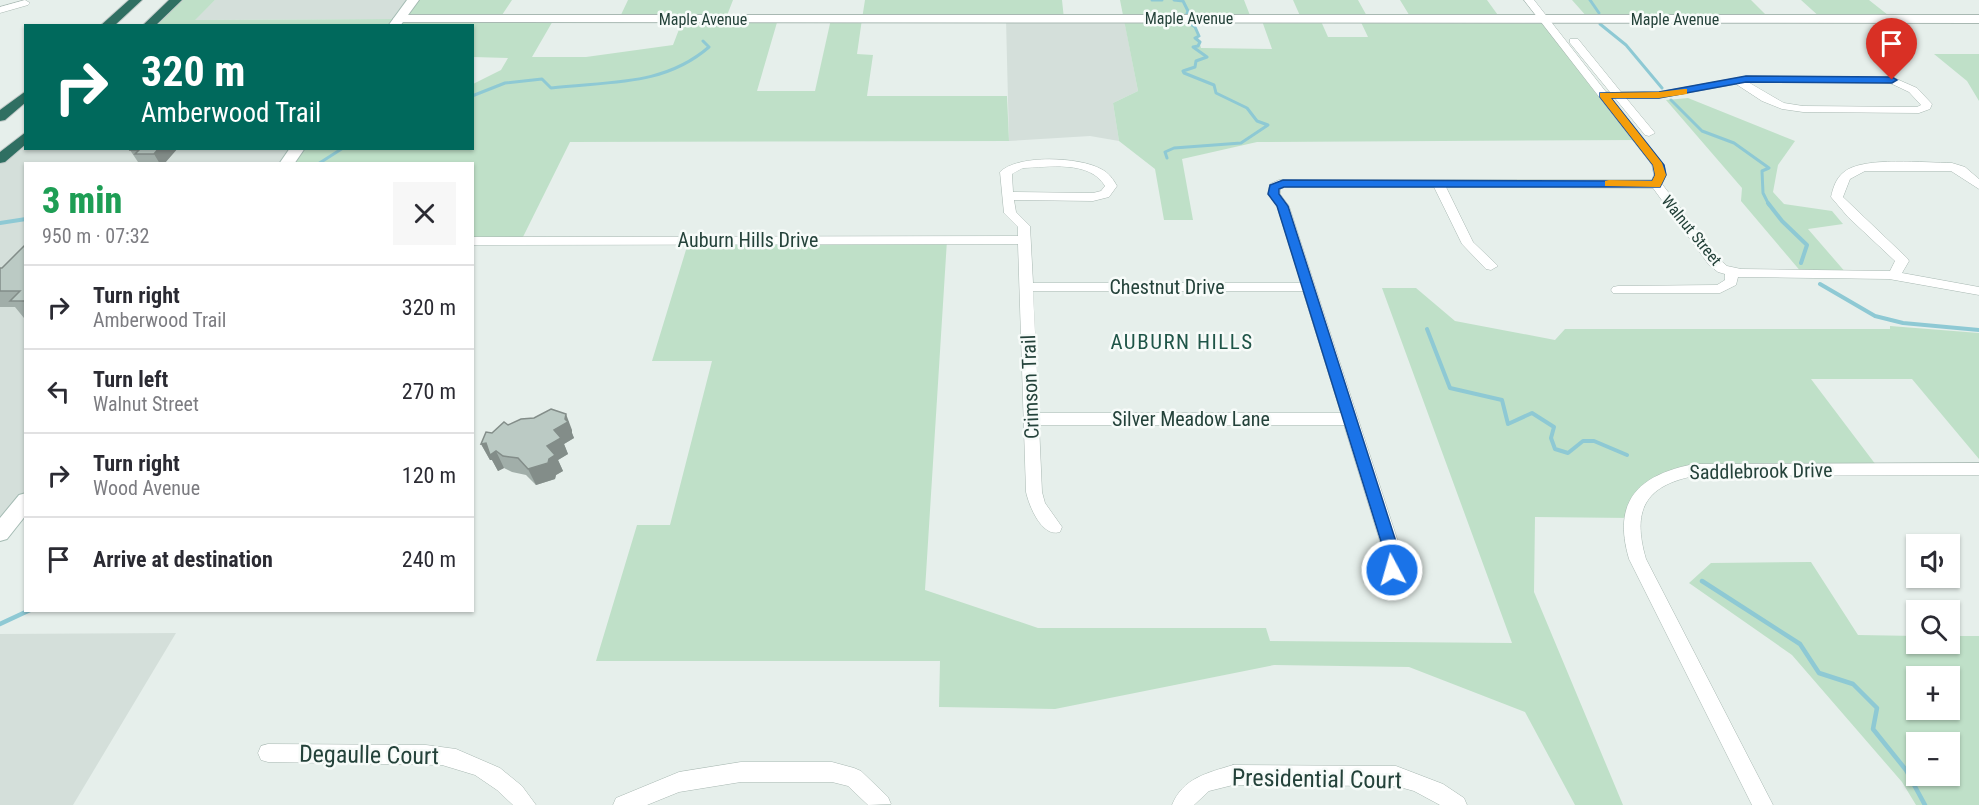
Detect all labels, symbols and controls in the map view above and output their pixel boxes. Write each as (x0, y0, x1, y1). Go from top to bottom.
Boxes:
street label: Maple Avenue (1145, 9, 1233, 28)
street label: Maple Avenue (659, 10, 747, 29)
street label: Maple Avenue (1631, 10, 1719, 29)
pin (1866, 18, 1917, 80)
icon: arrive (1875, 27, 1908, 60)
text: 320 m (141, 47, 246, 96)
icon: right (42, 48, 120, 126)
text: Amberwood Trail (141, 97, 321, 129)
text: 3 min (42, 180, 122, 222)
button: close (393, 182, 456, 245)
street label: Walnut Street (1658, 191, 1726, 269)
text: 950 m · 07:32 (42, 224, 149, 248)
street label: Auburn Hills Drive (678, 228, 818, 252)
street label: Chestnut Drive (1109, 275, 1225, 299)
text: Turn right (93, 283, 180, 308)
icon: right (42, 291, 75, 324)
text: 320 m (402, 295, 456, 320)
text: Amberwood Trail (93, 308, 226, 332)
district label: AUBURN HILLS (1110, 330, 1254, 354)
street label: Crimson Trail (1016, 334, 1044, 440)
text: Turn left (93, 367, 168, 392)
icon: left (42, 375, 75, 408)
text: 270 m (402, 379, 456, 404)
text: Walnut Street (93, 392, 199, 416)
street label: Silver Meadow Lane (1112, 407, 1270, 431)
text: Turn right (93, 451, 180, 476)
street label: Saddlebrook Drive (1689, 458, 1833, 484)
icon: right (42, 459, 75, 492)
text: 120 m (402, 463, 456, 488)
text: Wood Avenue (93, 476, 200, 500)
map controls (1906, 534, 1960, 786)
button: sound (1906, 534, 1960, 588)
position arrow (1360, 538, 1424, 602)
icon: arrive (42, 543, 75, 576)
text: Arrive at destination (93, 547, 273, 572)
text: 240 m (402, 547, 456, 572)
button: search (1906, 600, 1960, 654)
button: + (1906, 666, 1960, 720)
button: − (1906, 732, 1960, 786)
street label: Degaulle Court (299, 740, 439, 770)
street label: Presidential Court (1232, 764, 1402, 794)

